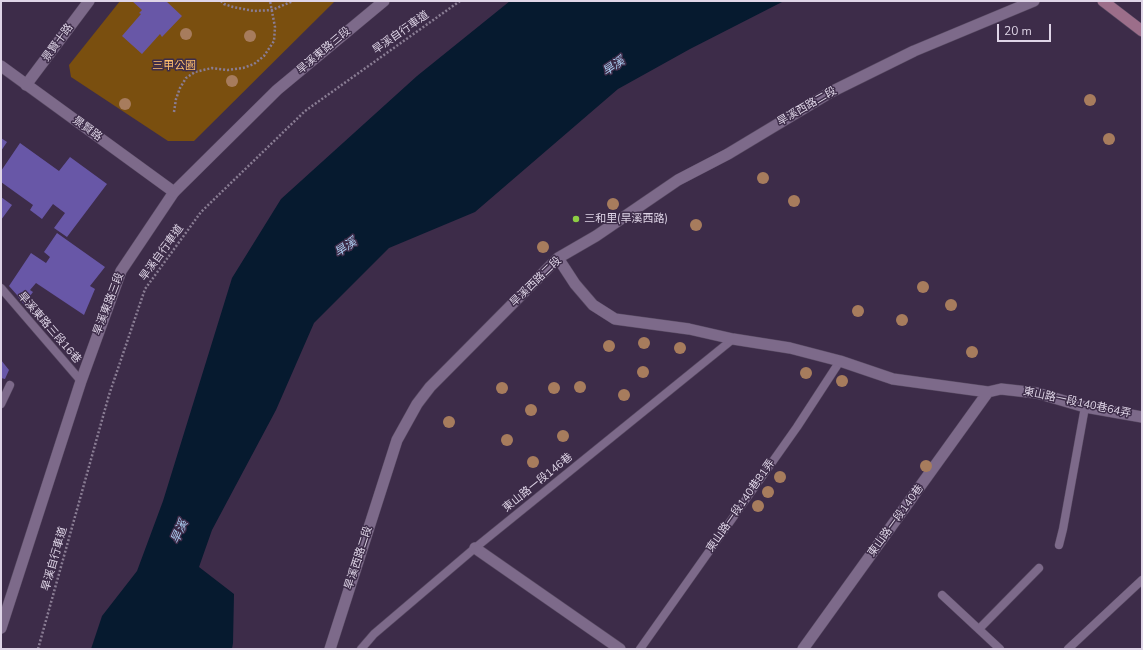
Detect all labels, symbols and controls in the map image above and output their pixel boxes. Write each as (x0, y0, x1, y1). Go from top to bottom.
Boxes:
street label: 旱溪自行車道 (370, 9, 432, 57)
scale bar (999, 16, 1053, 42)
street label: 景賢十路 (40, 21, 76, 65)
text: 20 m (1004, 23, 1032, 39)
street label: 旱溪東路三段 (294, 25, 354, 77)
water label: 旱溪 (600, 54, 628, 80)
park label: 三甲公園 (152, 59, 196, 73)
street label: 旱溪西路二段 (775, 85, 839, 129)
street label: 景賢路 (70, 114, 104, 144)
place label: 三和里(旱溪西路) (584, 212, 668, 226)
marker: 三和里(旱溪西路) (571, 214, 581, 224)
street label: 旱溪自行車道 (137, 222, 187, 284)
water label: 旱溪 (332, 235, 360, 261)
street label: 旱溪西路二段 (508, 254, 564, 310)
street label: 旱溪東路三段 (91, 271, 127, 337)
street label: 旱溪東路三段16巷 (14, 290, 84, 366)
street label: 東山路一段140巷64弄 (1022, 385, 1132, 421)
street label: 東山路一段146巷 (501, 451, 575, 515)
street label: 東山路一段140巷81弄 (704, 457, 778, 555)
street label: 東山路一段140巷 (865, 482, 927, 560)
water label: 旱溪 (169, 518, 191, 546)
street label: 旱溪自行車道 (40, 525, 70, 593)
street label: 旱溪西路二段 (343, 525, 375, 591)

